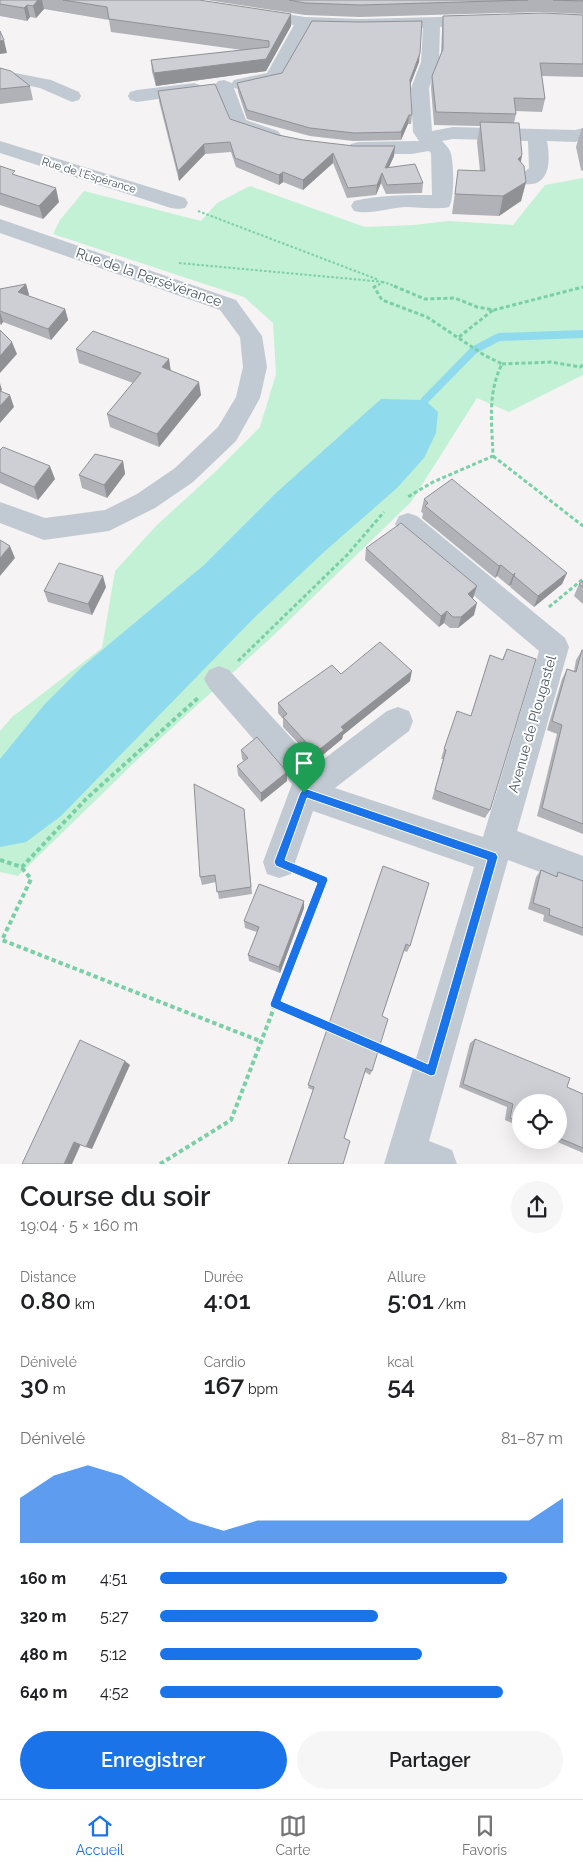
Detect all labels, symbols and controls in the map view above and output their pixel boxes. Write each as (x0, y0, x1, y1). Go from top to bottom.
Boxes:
street label: Rue de l'Espérance (40, 155, 138, 196)
street label: Rue de la Persévérance (74, 245, 224, 309)
street label: Avenue de Plougastel (505, 653, 559, 794)
pin (283, 742, 325, 793)
icon: arrive (290, 749, 318, 777)
map controls (512, 1094, 567, 1149)
button: locate (512, 1094, 567, 1149)
text: Course du soir (20, 1180, 210, 1213)
button: share (511, 1181, 563, 1233)
text: 19:04 · 5 × 160 m (20, 1216, 138, 1235)
text: Distance (20, 1269, 76, 1285)
text: Durée (204, 1269, 243, 1285)
text: Allure (387, 1269, 426, 1285)
text: 0.80 (20, 1285, 71, 1315)
text: 4:01 (204, 1285, 250, 1315)
text: 5:01 (387, 1285, 434, 1315)
text: km (71, 1296, 95, 1312)
text: /km (434, 1296, 466, 1312)
text: Dénivelé (20, 1354, 77, 1370)
text: Cardio (204, 1354, 246, 1370)
text: kcal (387, 1354, 414, 1370)
text: 30 (20, 1370, 49, 1400)
text: 167 (204, 1370, 244, 1400)
text: 54 (387, 1370, 415, 1400)
text: m (49, 1381, 66, 1397)
text: bpm (244, 1381, 278, 1397)
text: Dénivelé (20, 1429, 85, 1448)
text: 81–87 m (501, 1429, 563, 1448)
text: 160 m (20, 1569, 66, 1588)
text: 4:51 (100, 1569, 127, 1588)
text: 320 m (20, 1607, 67, 1626)
text: 5:27 (100, 1607, 129, 1626)
text: 480 m (20, 1645, 67, 1664)
text: 5:12 (100, 1645, 127, 1664)
text: 640 m (20, 1683, 67, 1702)
text: 4:52 (100, 1683, 129, 1702)
button: Enregistrer (20, 1731, 287, 1789)
button: Partager (297, 1731, 563, 1789)
tab: Accueil (76, 1812, 124, 1858)
tab: Carte (275, 1812, 310, 1858)
tab: Favoris (462, 1812, 507, 1858)

